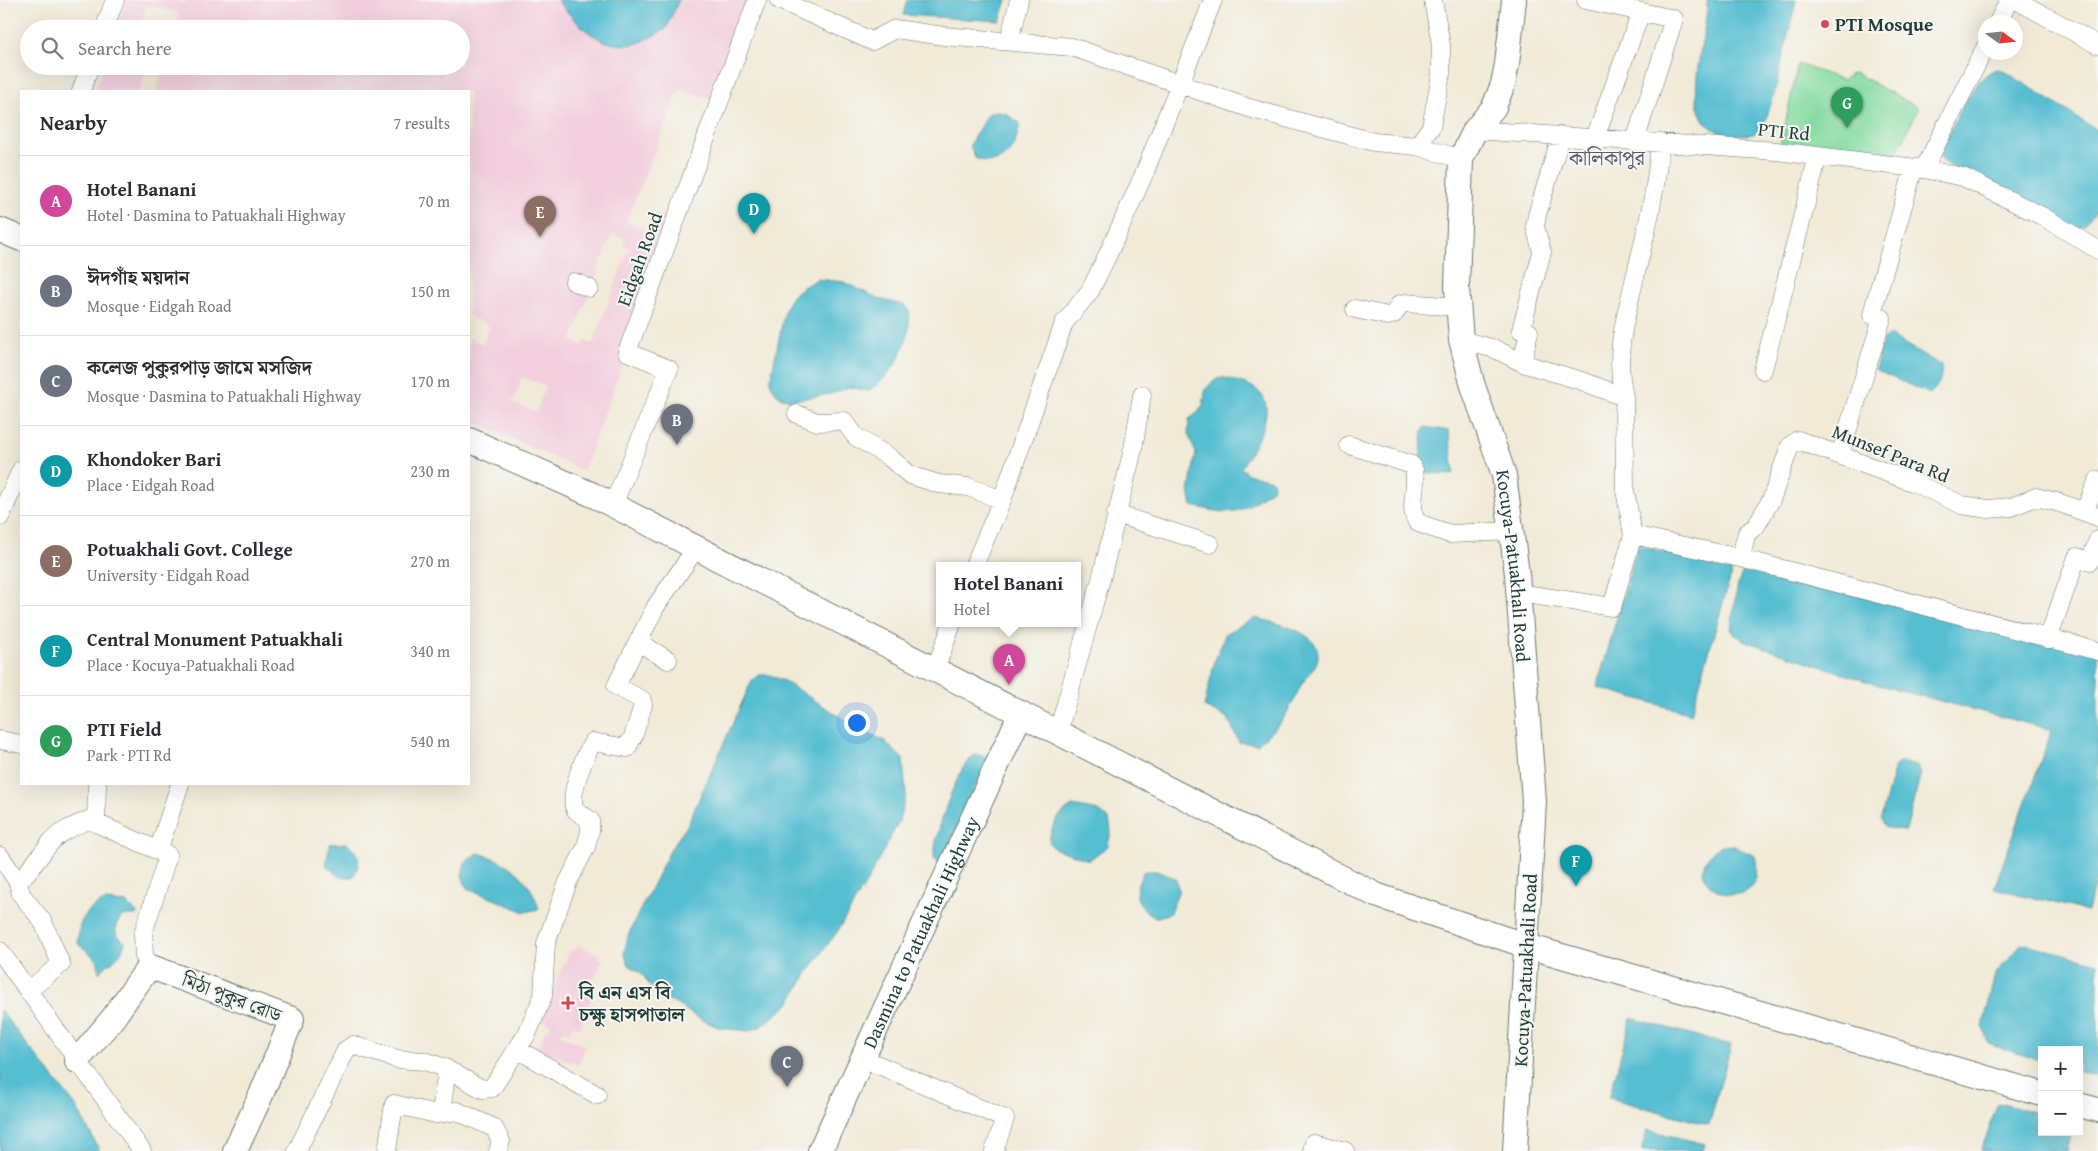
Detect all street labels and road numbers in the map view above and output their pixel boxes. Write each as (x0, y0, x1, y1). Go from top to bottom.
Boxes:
street label: PTI Rd (1757, 114, 1812, 148)
street label: Eidgah Road (609, 207, 669, 310)
street label: Munsef Para Rd (1828, 417, 1955, 490)
street label: Kocuya-Patuakhali Road (1489, 468, 1538, 664)
street label: Dasmina to Patuakhali Highway (855, 811, 986, 1053)
street label: Kocuya-Patuakhali Road (1506, 872, 1544, 1067)
street label: মিঠা পুকুর রোড (177, 965, 287, 1029)

